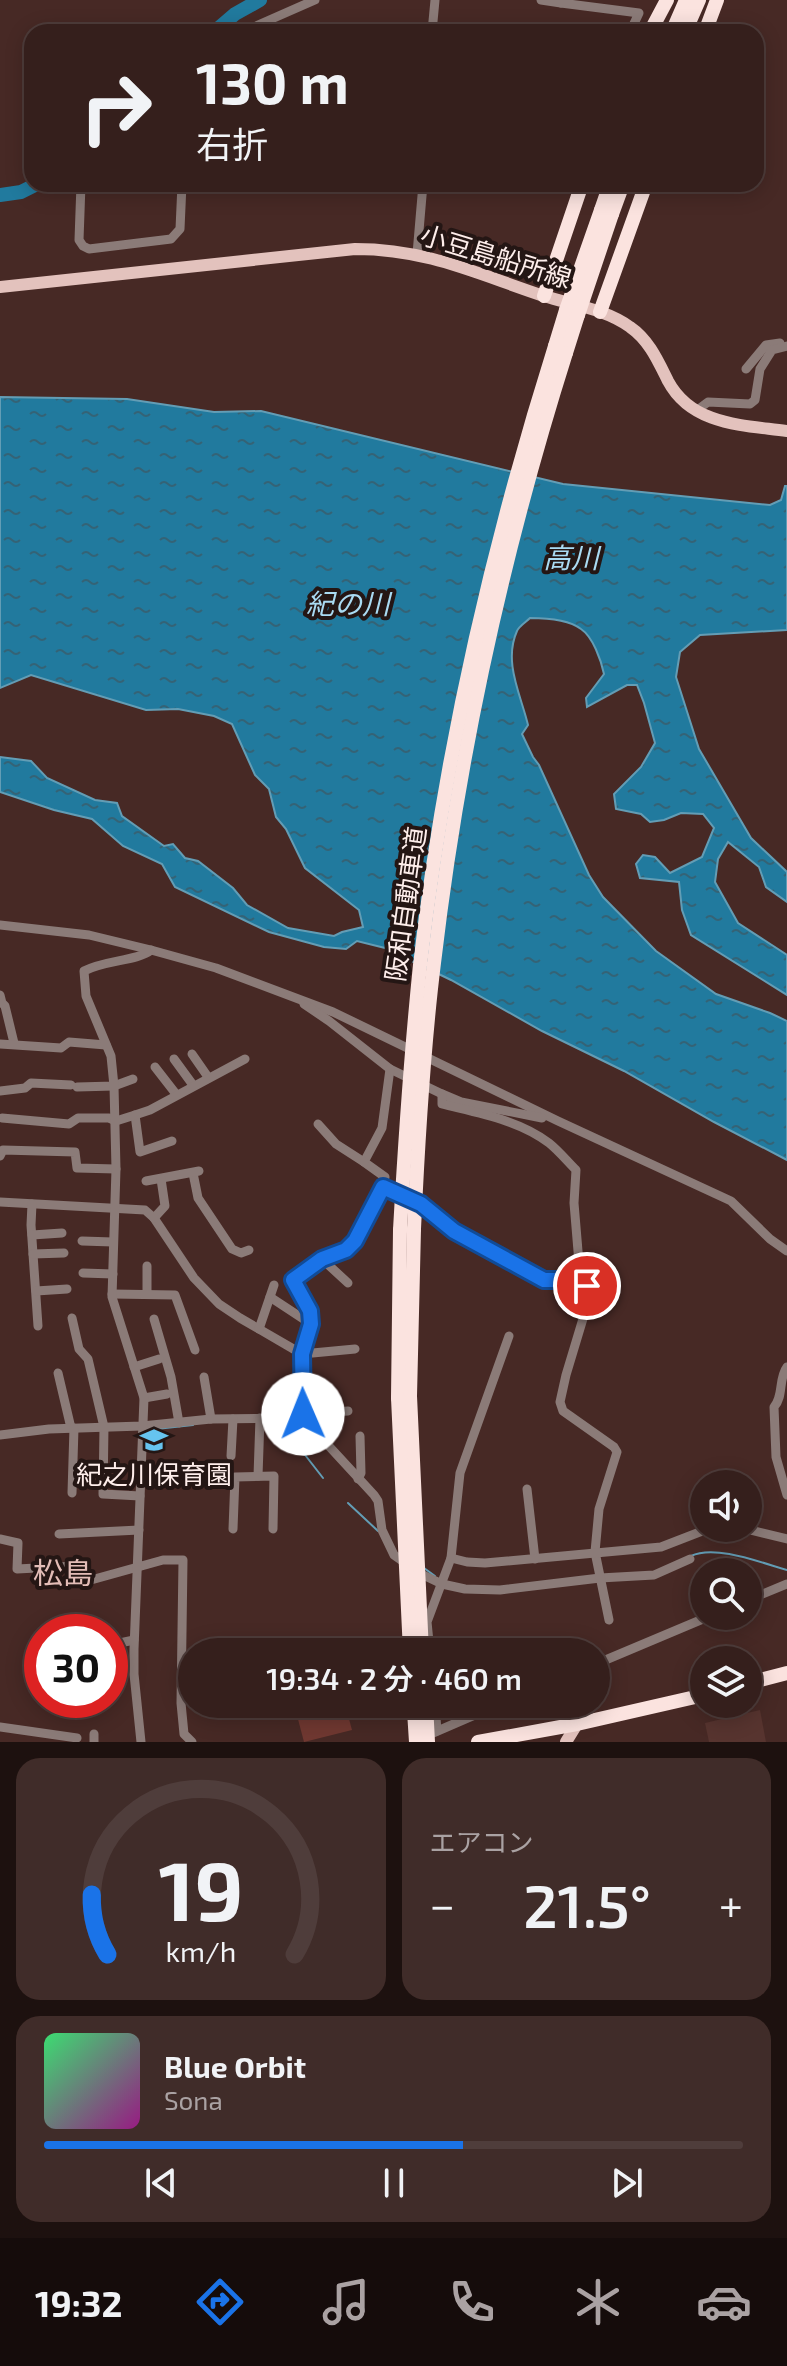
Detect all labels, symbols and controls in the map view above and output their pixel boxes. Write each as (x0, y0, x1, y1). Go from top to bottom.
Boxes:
text: 130 m (196, 48, 349, 115)
icon: right (64, 56, 168, 160)
text: 右折 (196, 122, 268, 165)
street label: 小豆島船所線 (417, 218, 576, 293)
water label: 高川 (543, 540, 602, 574)
water label: 紀の川 (306, 586, 393, 620)
street label: 阪和自動車道 (378, 824, 431, 983)
pin (553, 1252, 621, 1320)
icon: arrive (565, 1264, 609, 1308)
position arrow (261, 1372, 345, 1456)
school or university icon: 紀之川保育園 (139, 1425, 169, 1455)
place label: 紀之川保育園 (76, 1458, 232, 1489)
map controls (690, 1470, 762, 1718)
button: sound (690, 1470, 762, 1542)
district label: 松島 (33, 1554, 93, 1590)
button: search (690, 1558, 762, 1630)
speed limit sign: 30 (24, 1614, 128, 1718)
button: layers (690, 1646, 762, 1718)
text: 19:34 · 2 分 · 460 m (266, 1660, 522, 1696)
text: エアコン (430, 1826, 534, 1857)
text: 19 (158, 1838, 243, 1938)
text: 21.5° (523, 1868, 651, 1940)
text: − (430, 1877, 455, 1930)
text: + (719, 1877, 743, 1930)
text: km/h (165, 1933, 236, 1968)
text: Blue Orbit (164, 2048, 306, 2084)
text: Sona (164, 2084, 223, 2115)
icon: previous (139, 2161, 183, 2205)
icon: pause (372, 2161, 416, 2205)
icon: next (605, 2161, 649, 2205)
icon: directions (192, 2274, 248, 2330)
icon: music (318, 2274, 374, 2330)
icon: phone (444, 2274, 500, 2330)
icon: climate (570, 2274, 626, 2330)
icon: car (696, 2274, 752, 2330)
text: 19:32 (35, 2281, 122, 2324)

